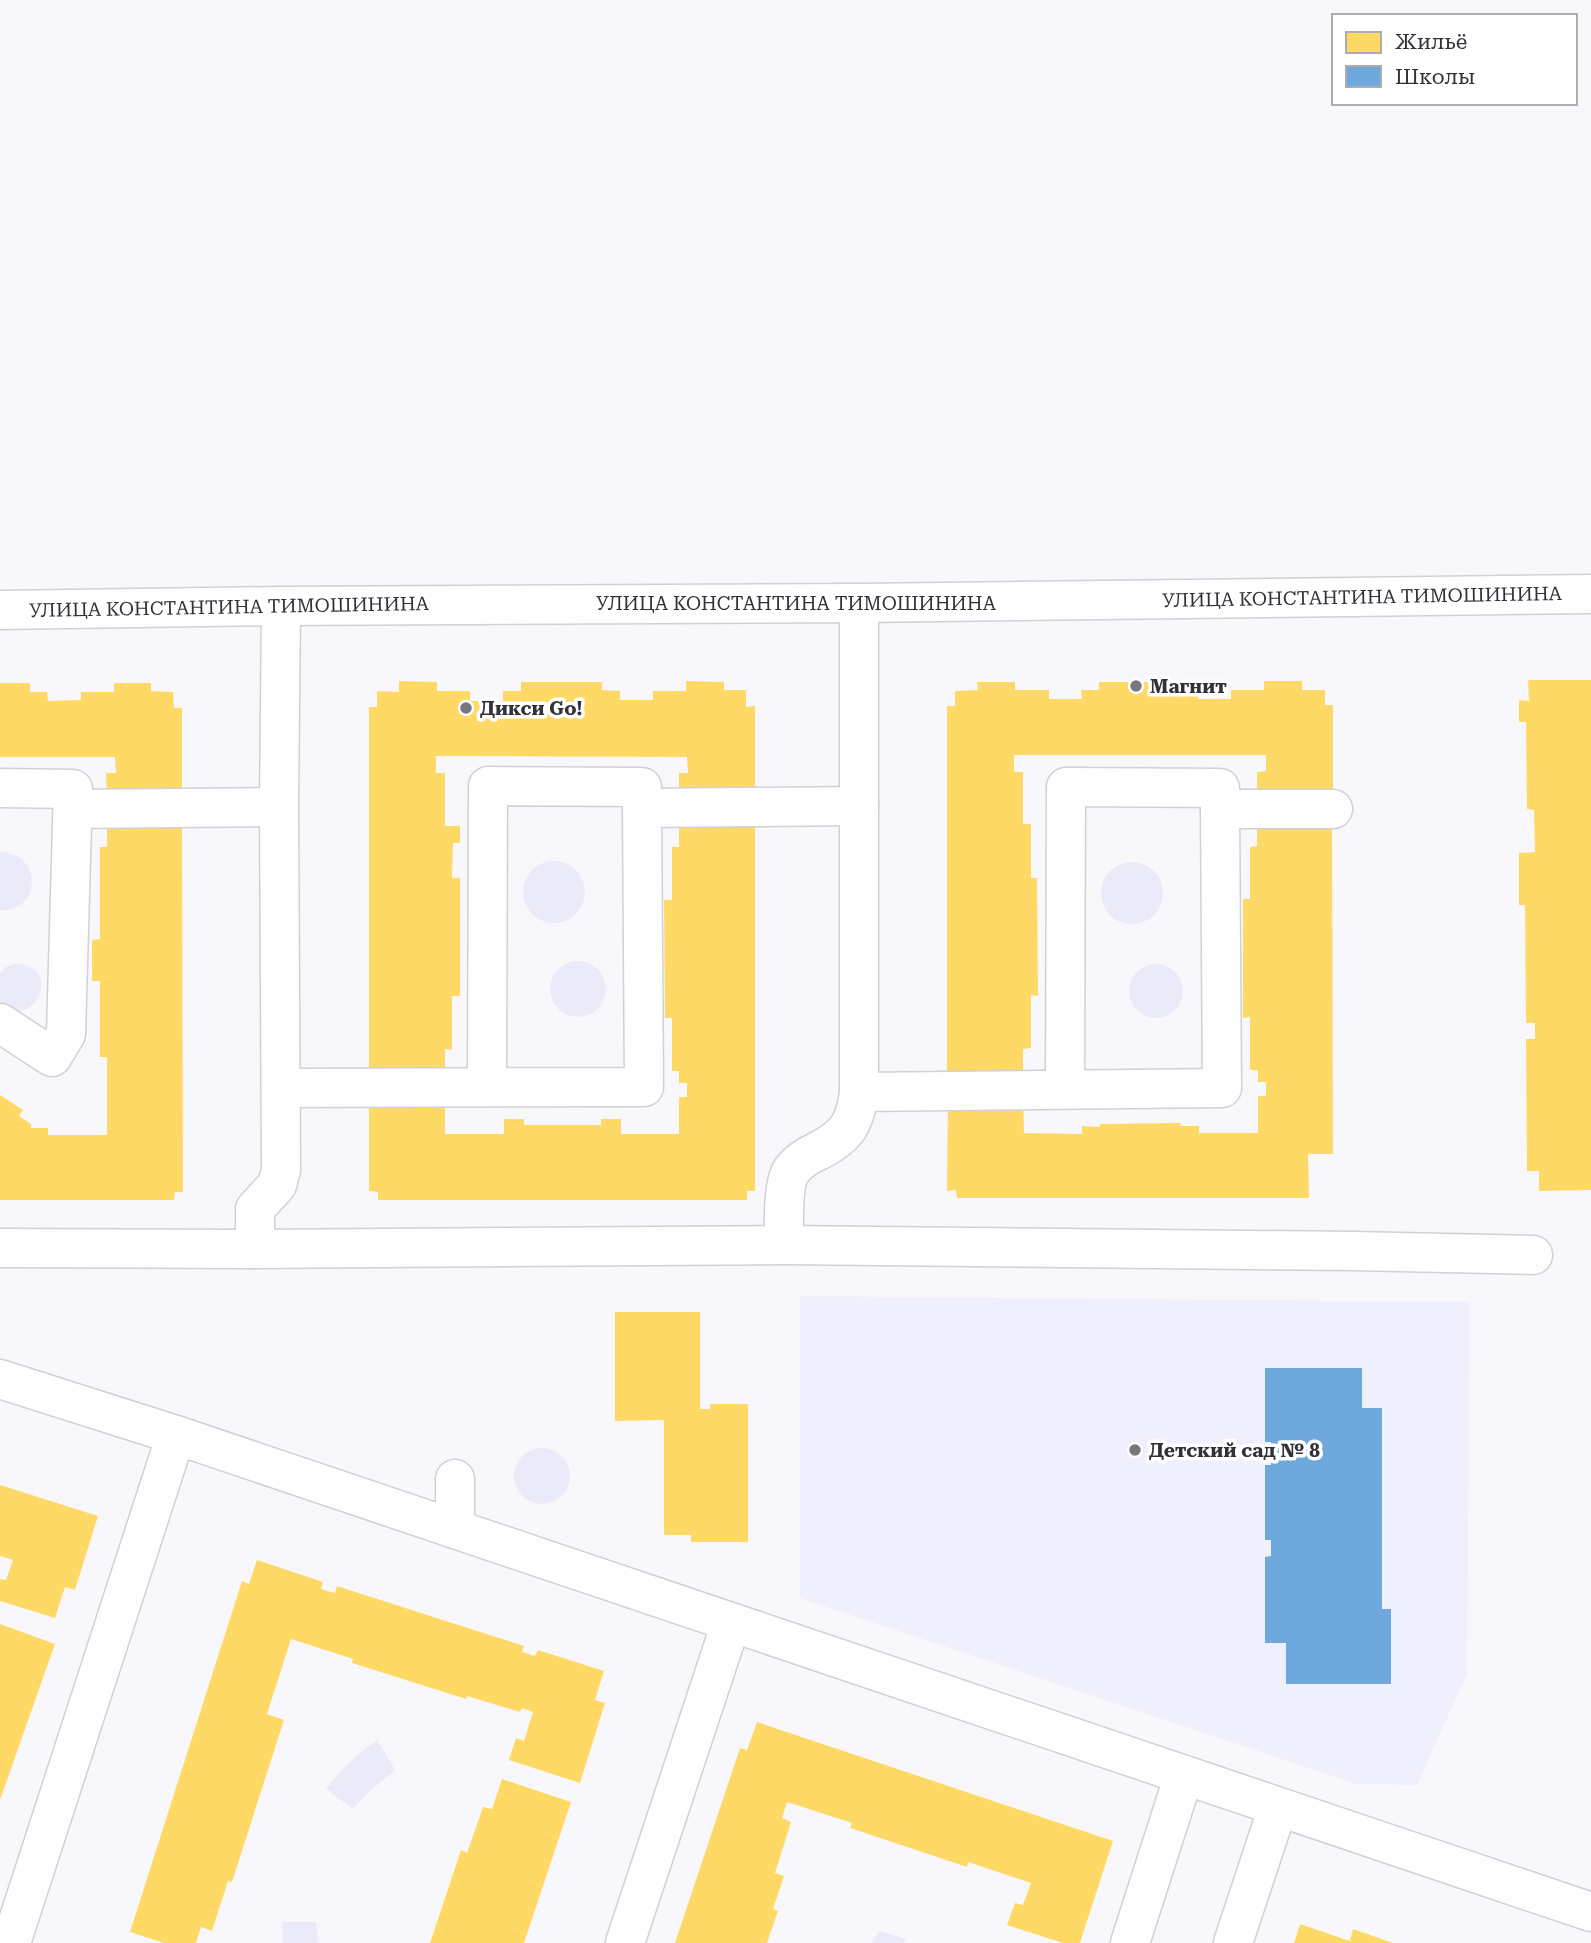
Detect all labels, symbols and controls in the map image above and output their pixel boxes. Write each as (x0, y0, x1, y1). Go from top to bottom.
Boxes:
legend (1332, 14, 1577, 105)
text: Жильё (1395, 30, 1467, 54)
text: Школы (1395, 65, 1475, 89)
street label: УЛИЦА КОНСТАНТИНА ТИМОШИНИНА (1162, 582, 1563, 612)
street label: УЛИЦА КОНСТАНТИНА ТИМОШИНИНА (29, 592, 430, 622)
street label: УЛИЦА КОНСТАНТИНА ТИМОШИНИНА (596, 592, 997, 615)
place label: Магнит (1150, 675, 1227, 698)
marker: Магнит (1128, 678, 1144, 694)
place label: Дикси Go! (480, 697, 582, 720)
marker: Дикси Go! (458, 700, 474, 716)
place label: Детский сад № 8 (1149, 1439, 1320, 1462)
marker: Детский сад № 8 (1127, 1442, 1143, 1458)

